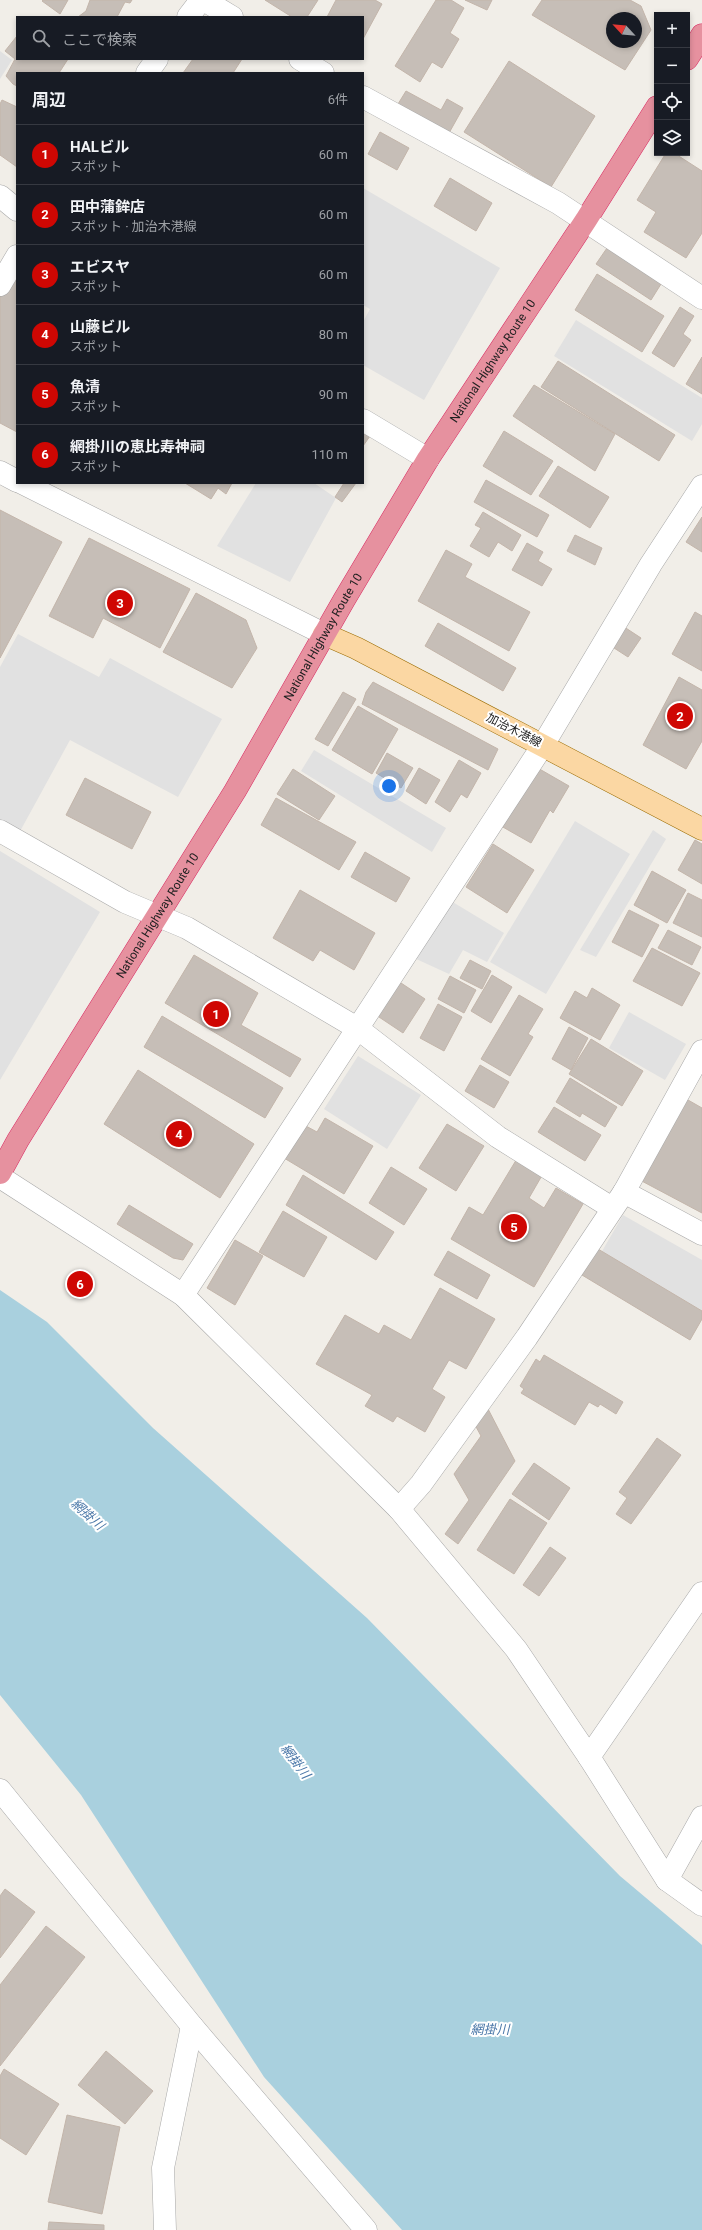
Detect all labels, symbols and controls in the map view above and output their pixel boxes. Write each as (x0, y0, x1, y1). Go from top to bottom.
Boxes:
north arrow (606, 12, 642, 48)
map controls (654, 12, 690, 156)
button: + (654, 12, 690, 48)
search box (16, 16, 364, 60)
icon: search (30, 27, 52, 49)
text: ここで検索 (62, 31, 137, 49)
button: − (654, 48, 690, 84)
button: locate (654, 84, 690, 120)
text: 周辺 (32, 90, 66, 110)
text: 6件 (328, 92, 348, 107)
button: layers (654, 120, 690, 156)
text: HALビル (70, 138, 129, 156)
text: 1 (41, 147, 49, 162)
text: 60 m (319, 147, 348, 162)
text: スポット (70, 159, 122, 174)
text: 田中蒲鉾店 (70, 198, 145, 216)
text: 2 (41, 207, 49, 222)
text: 60 m (319, 207, 348, 222)
text: スポット · 加治木港線 (70, 219, 197, 234)
text: エビスヤ (70, 258, 130, 276)
text: 3 (41, 267, 49, 282)
text: 60 m (319, 267, 348, 282)
text: スポット (70, 279, 122, 294)
street label: National Highway Route 10 (447, 297, 539, 425)
text: 山藤ビル (70, 318, 130, 336)
text: 4 (41, 327, 49, 342)
text: 80 m (319, 327, 348, 342)
text: スポット (70, 339, 122, 354)
text: 魚清 (70, 378, 100, 396)
text: 5 (41, 387, 49, 402)
text: 90 m (319, 387, 348, 402)
text: スポット (70, 399, 122, 414)
text: 網掛川の恵比寿神祠 (70, 438, 205, 456)
text: 6 (41, 447, 49, 462)
text: 110 m (311, 447, 348, 462)
text: スポット (70, 459, 122, 474)
street label: National Highway Route 10 (281, 571, 365, 703)
pin: 3 (107, 588, 133, 618)
pin: 2 (667, 701, 693, 731)
street label: 加治木港線 (484, 710, 544, 750)
your location (379, 776, 399, 796)
street label: National Highway Route 10 (114, 850, 202, 981)
pin: 1 (203, 999, 229, 1029)
pin: 4 (166, 1119, 192, 1149)
pin: 5 (501, 1212, 527, 1242)
pin: 6 (67, 1269, 93, 1299)
water label: 網掛川 (68, 1496, 109, 1534)
water label: 網掛川 (278, 1741, 315, 1783)
water label: 網掛川 (470, 2022, 511, 2037)

